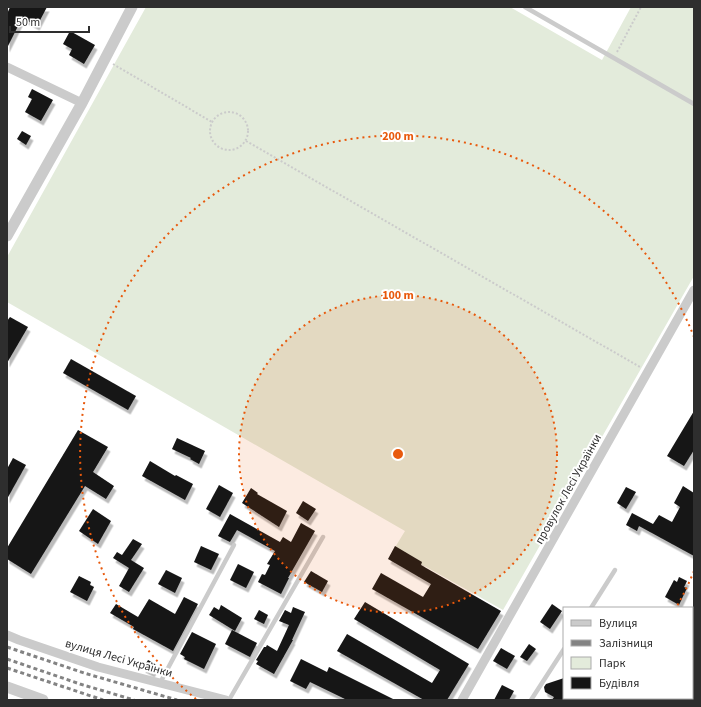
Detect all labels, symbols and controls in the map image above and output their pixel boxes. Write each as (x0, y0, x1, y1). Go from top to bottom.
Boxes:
scale bar (10, 8, 89, 34)
text: 50 m (16, 14, 40, 31)
text: 200 m (382, 128, 414, 145)
text: 100 m (382, 287, 414, 304)
street label: провулок Лесі Українки (531, 431, 606, 547)
centre of rings (391, 447, 405, 461)
legend (563, 607, 693, 699)
text: Вулиця (599, 615, 637, 632)
street label: вулиця Лесі Українки (63, 635, 175, 682)
text: Залізниця (599, 635, 653, 652)
text: Парк (599, 655, 625, 672)
text: Будівля (599, 675, 639, 692)

